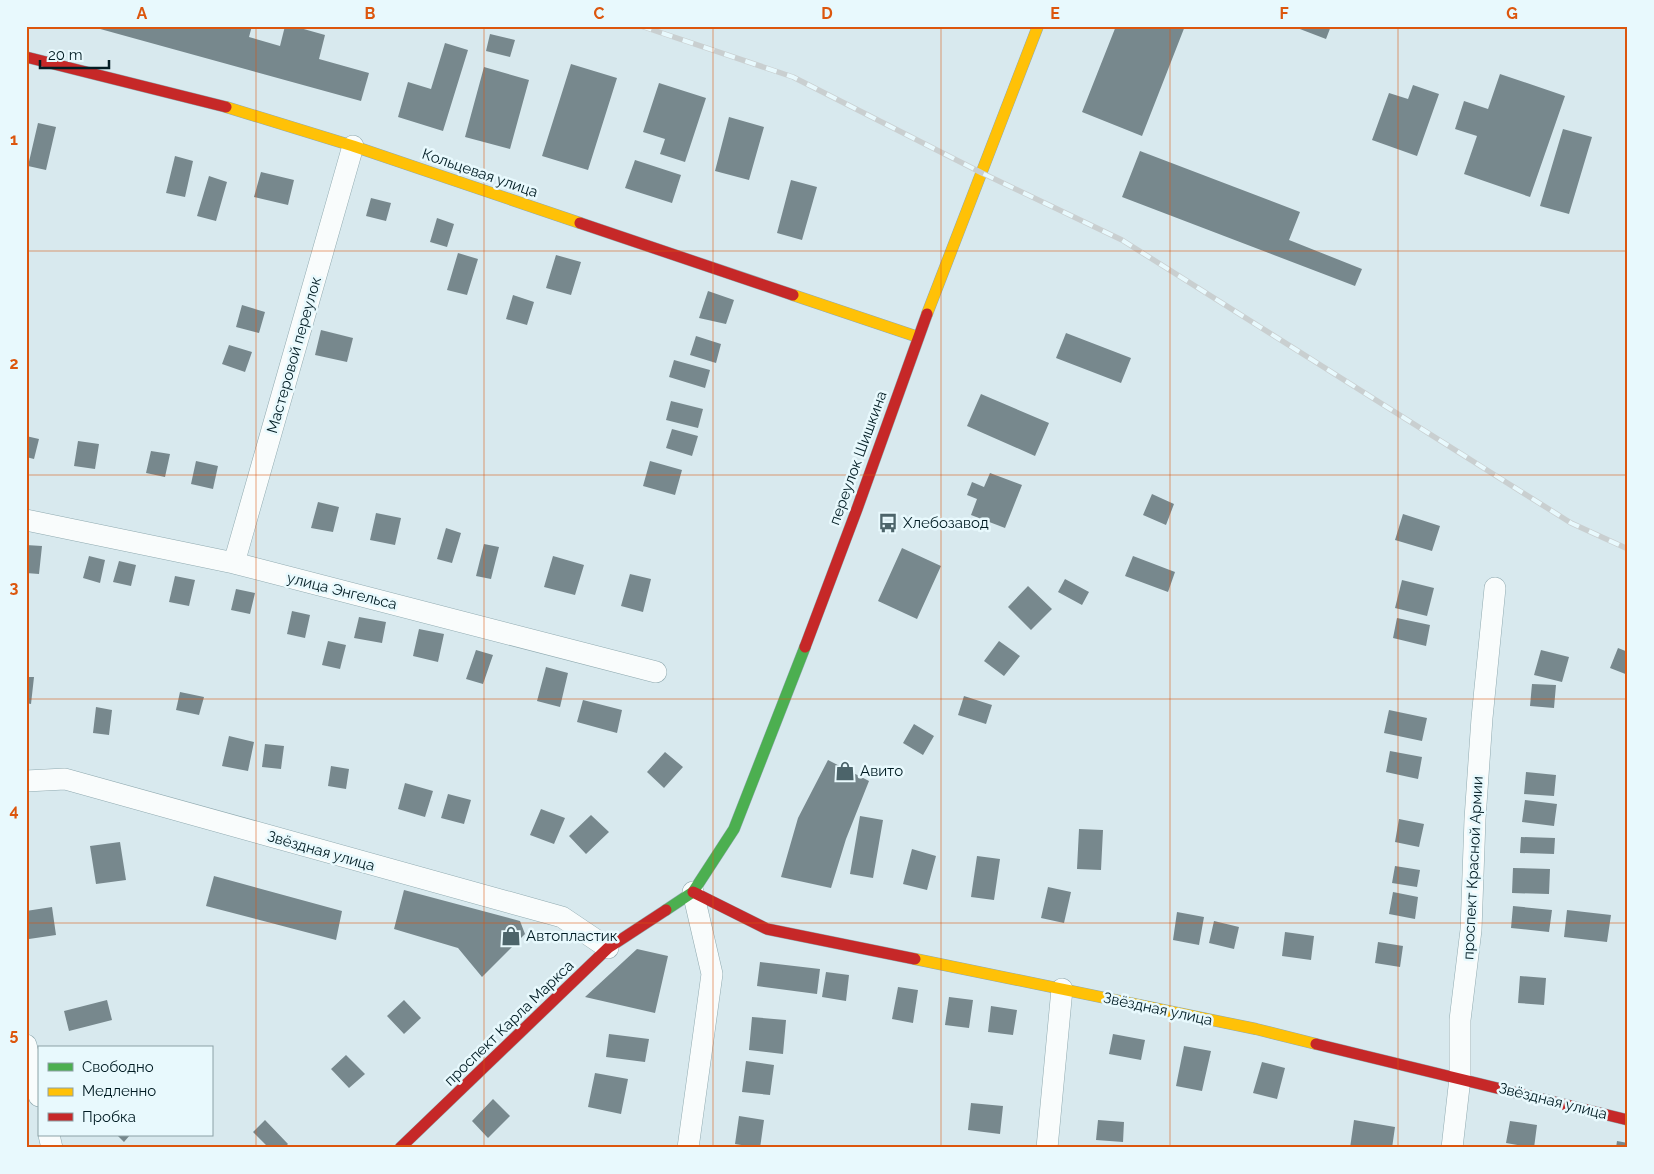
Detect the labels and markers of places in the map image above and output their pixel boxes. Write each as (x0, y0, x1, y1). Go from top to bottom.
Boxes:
bus stop icon: Хлебозавод (877, 512, 899, 534)
place label: Хлебозавод (903, 514, 989, 532)
shop icon: Авито (834, 760, 856, 782)
place label: Авито (860, 762, 903, 780)
shop icon: Автопластик (500, 925, 522, 947)
place label: Автопластик (526, 927, 618, 945)

